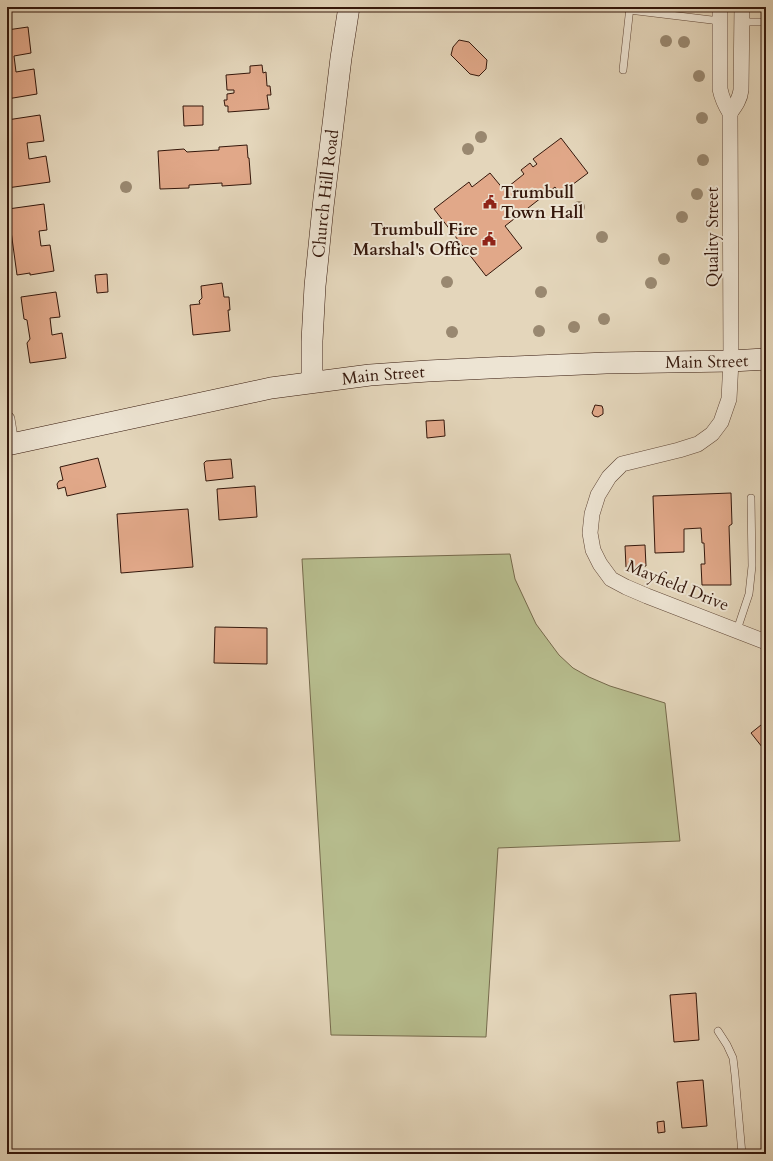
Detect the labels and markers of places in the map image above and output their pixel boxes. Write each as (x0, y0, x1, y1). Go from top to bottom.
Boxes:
place label: Trumbull Town Hall (501, 181, 583, 224)
public building icon: Trumbull Town Hall (482, 194, 498, 210)
place label: Trumbull Fire Marshal's Office (353, 218, 478, 261)
public building icon: Trumbull Fire Marshal's Office (481, 231, 497, 247)

